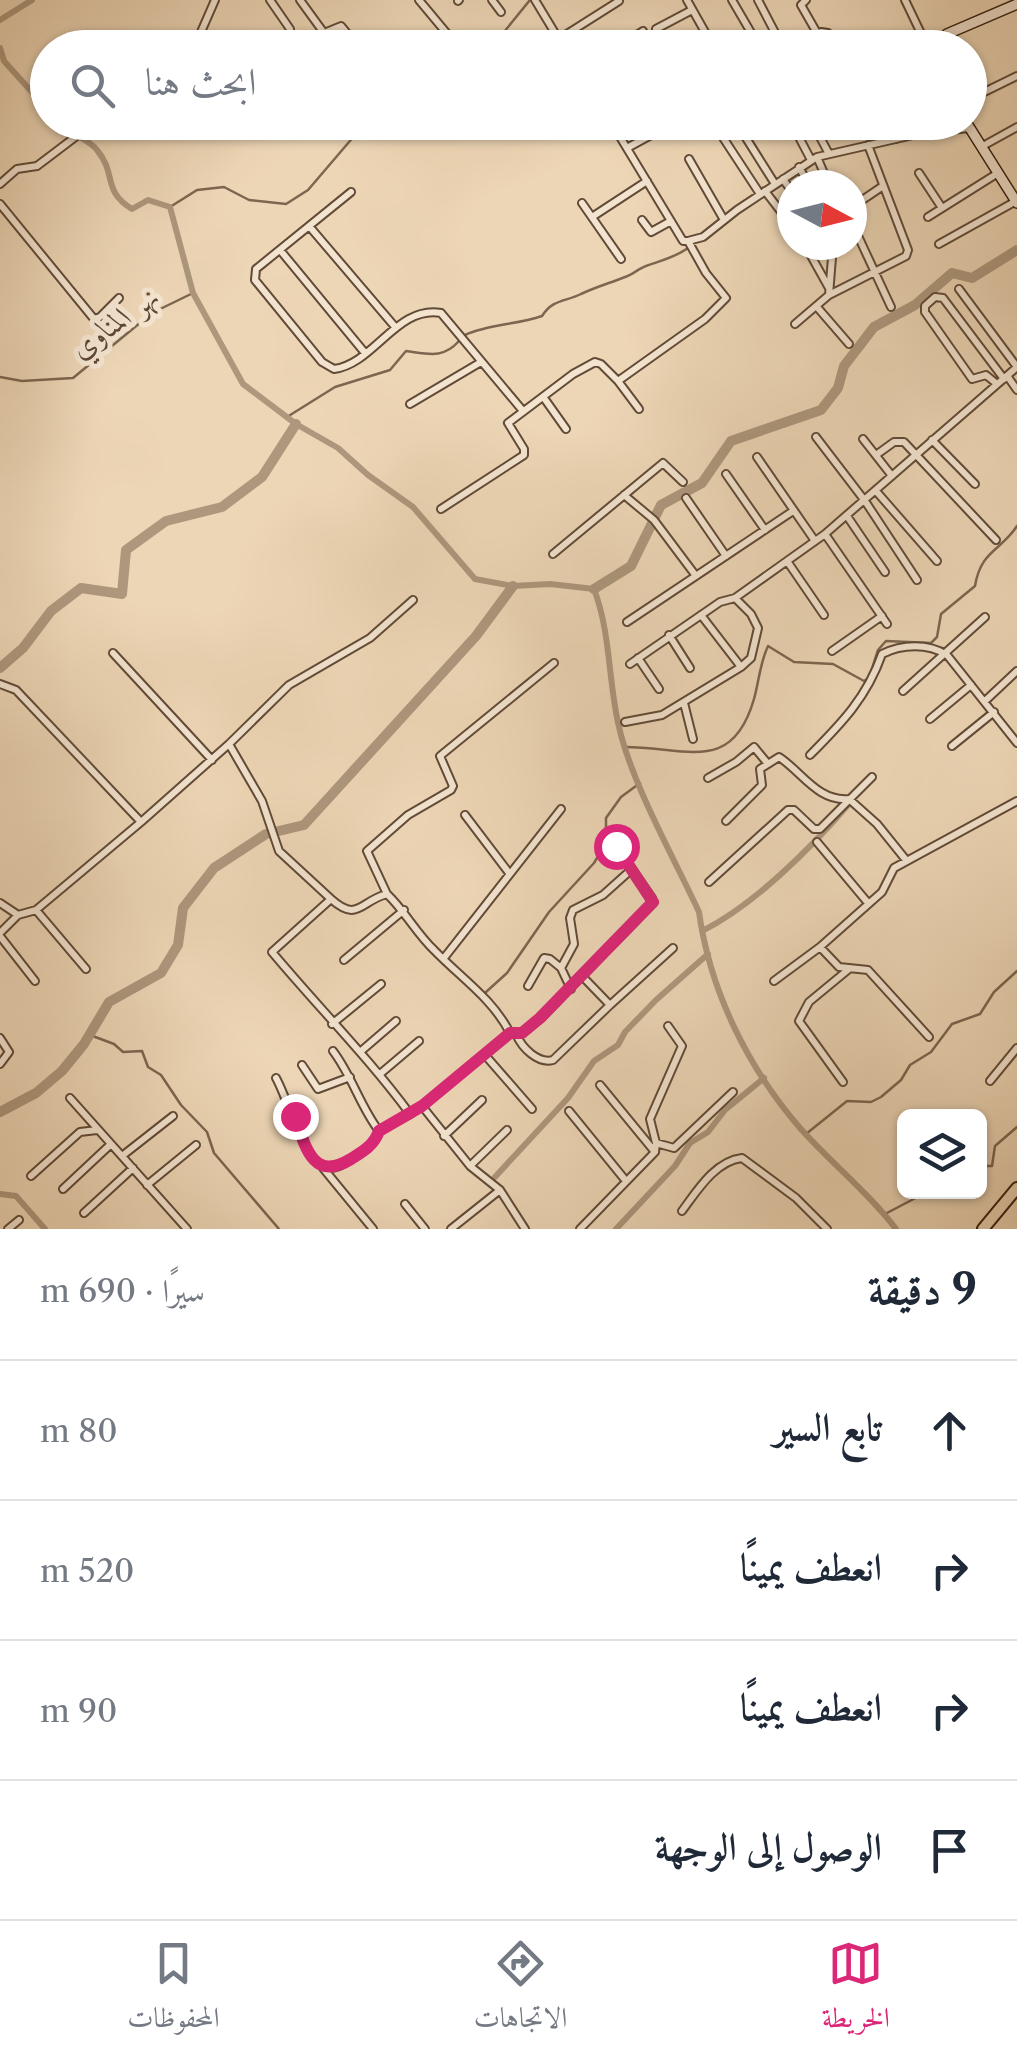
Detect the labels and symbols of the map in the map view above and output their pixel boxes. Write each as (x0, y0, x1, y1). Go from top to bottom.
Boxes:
north arrow (777, 170, 867, 260)
water label: نهر المناوي (63, 277, 170, 371)
route start (594, 824, 640, 870)
route end (273, 1094, 319, 1140)

